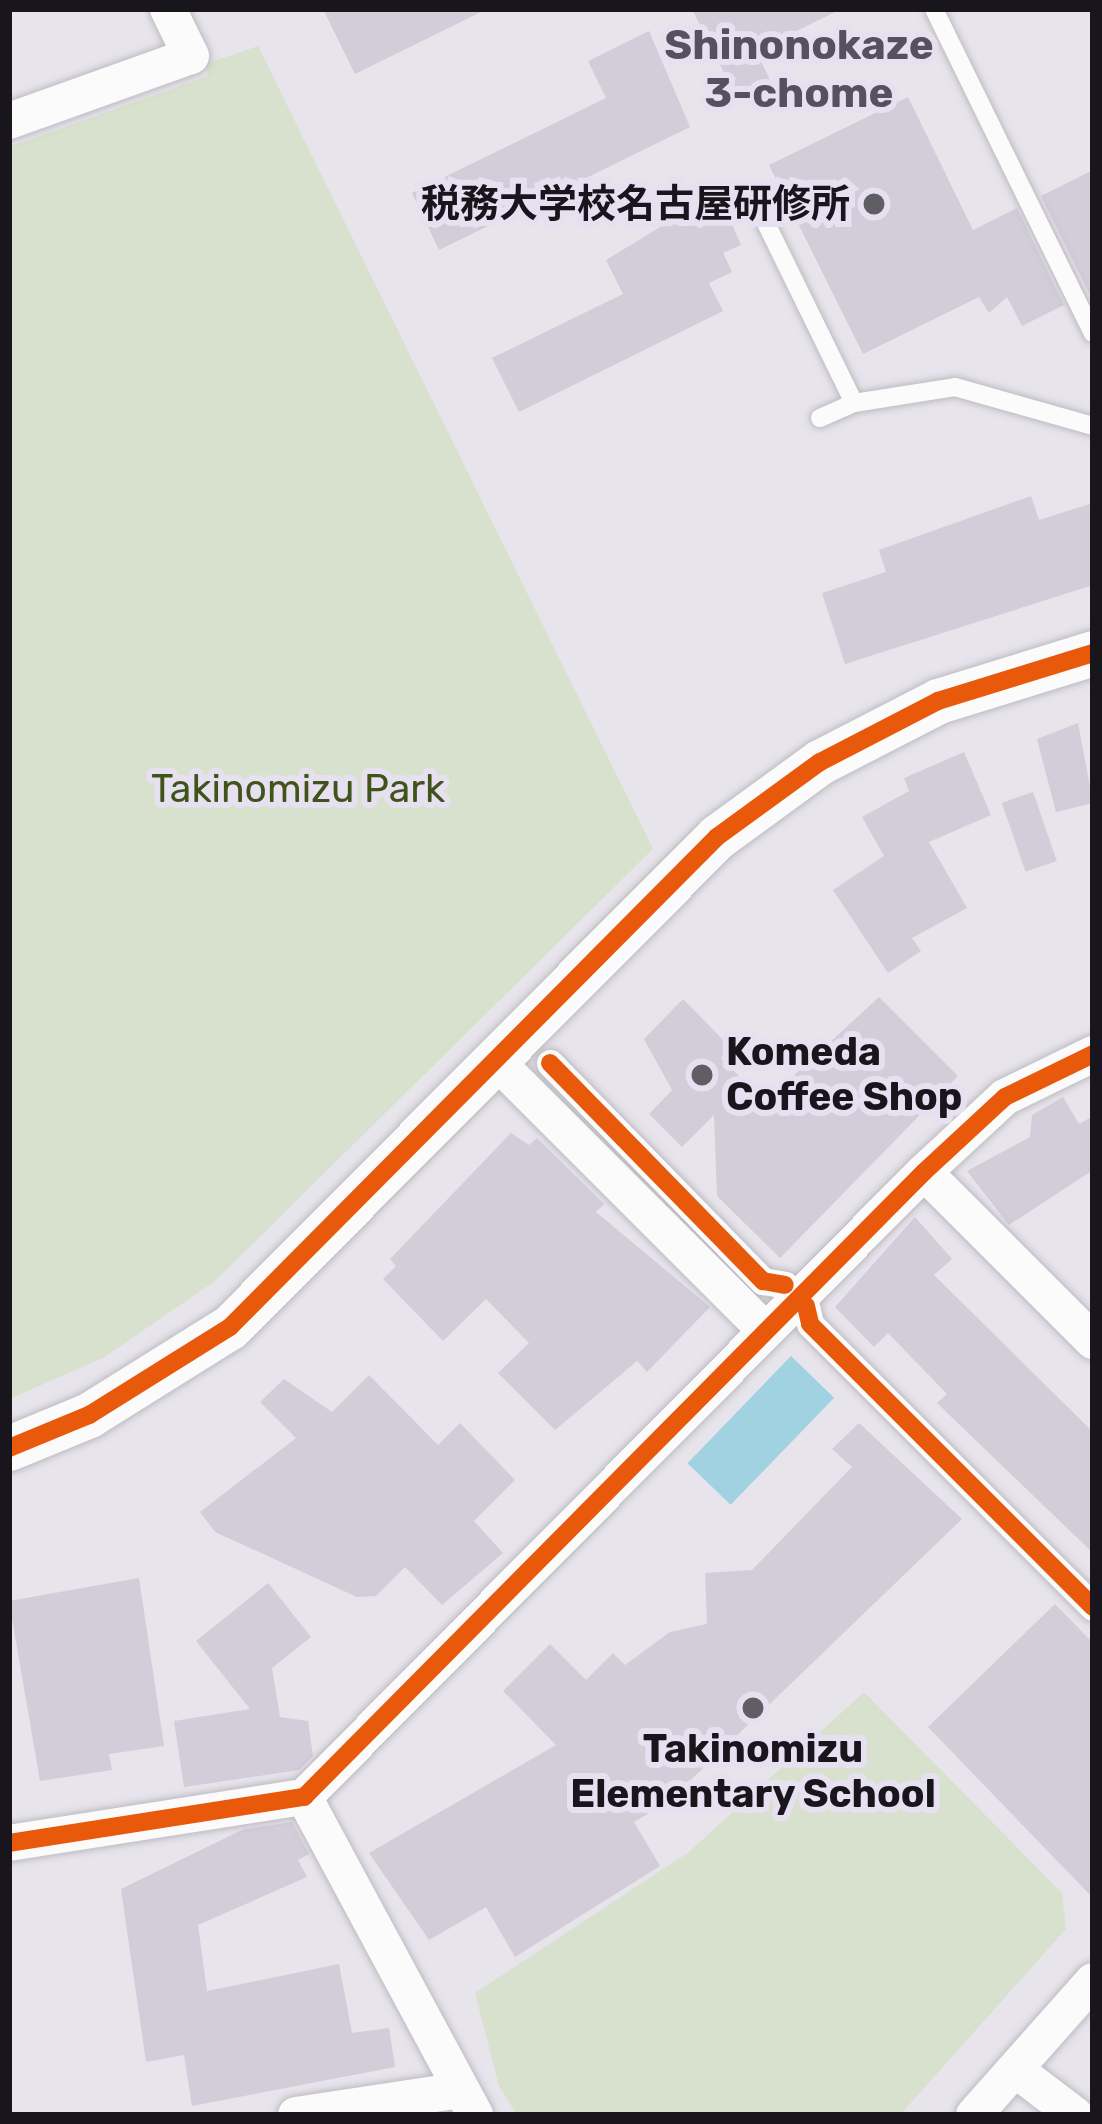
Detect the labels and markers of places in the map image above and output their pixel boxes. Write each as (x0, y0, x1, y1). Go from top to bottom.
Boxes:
place label: 税務大学校名古屋研修所 (421, 181, 850, 227)
marker: 税務大学校名古屋研修所 (861, 191, 887, 217)
place label: Komeda Coffee Shop (726, 1030, 962, 1121)
marker: Komeda Coffee Shop (689, 1062, 715, 1088)
marker: Takinomizu Elementary School (740, 1695, 766, 1721)
place label: Takinomizu Elementary School (570, 1727, 936, 1818)

